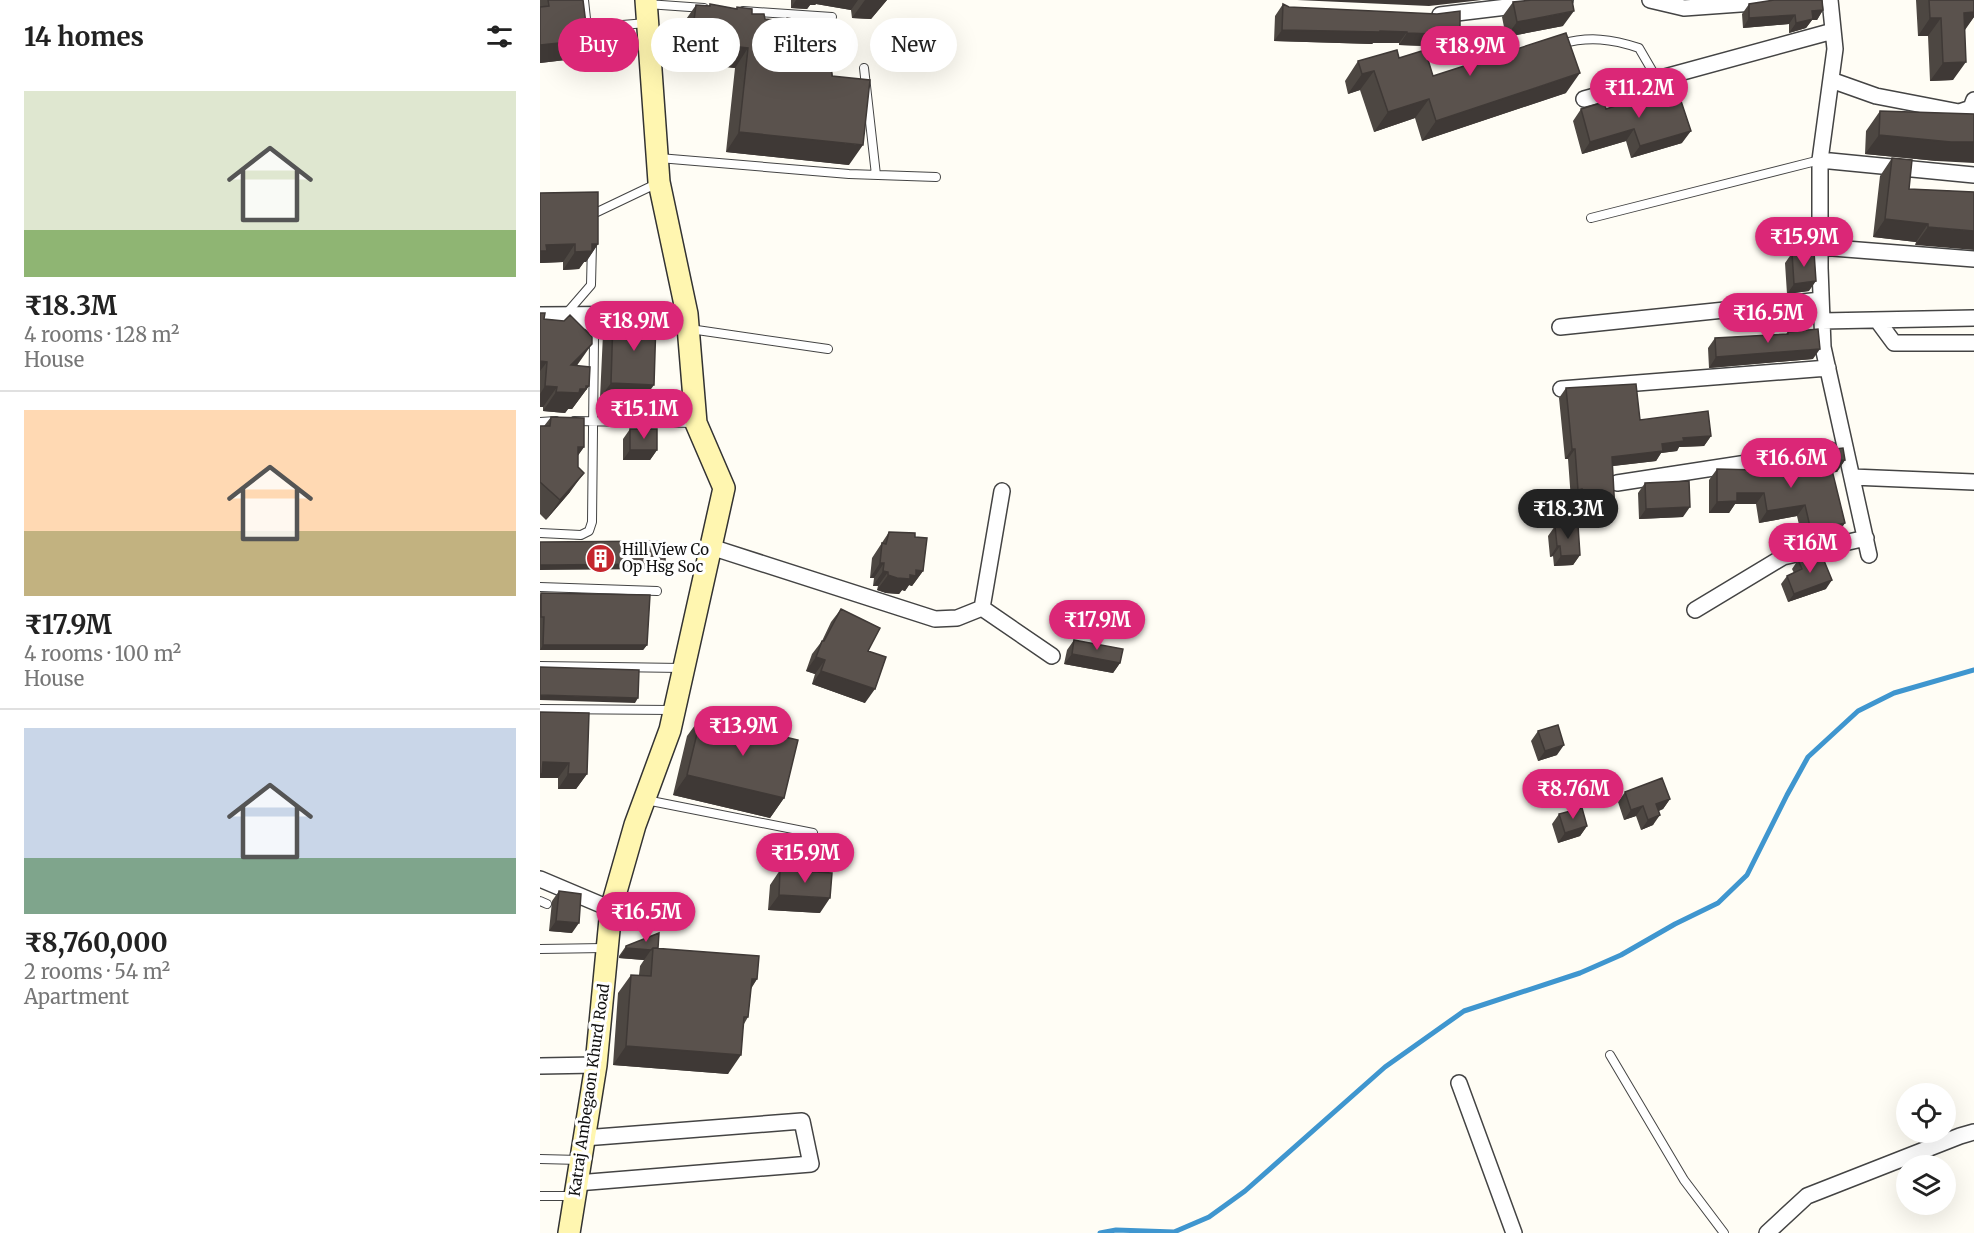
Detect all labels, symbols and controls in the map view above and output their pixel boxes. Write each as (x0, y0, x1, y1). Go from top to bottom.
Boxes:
chip: Buy (558, 18, 639, 72)
chip: Rent (651, 18, 740, 72)
chip: Filters (752, 18, 858, 72)
chip: New (870, 18, 957, 72)
text: 14 homes (24, 20, 144, 53)
icon: filters (483, 20, 516, 53)
pin: ₹18.9M (1421, 26, 1519, 77)
text: ₹18.9M (1435, 33, 1505, 58)
pin: ₹11.2M (1590, 68, 1688, 119)
text: ₹11.2M (1604, 75, 1674, 100)
icon: home (216, 130, 324, 238)
pin: ₹15.9M (1755, 217, 1853, 268)
text: ₹15.9M (1769, 224, 1839, 249)
text: ₹18.3M (24, 289, 117, 322)
pin: ₹16.5M (1719, 293, 1817, 344)
text: ₹16.5M (1732, 300, 1804, 325)
pin: ₹18.9M (585, 301, 683, 352)
text: ₹18.9M (599, 308, 669, 333)
text: 4 rooms · 128 m² (24, 322, 179, 347)
text: House (24, 347, 84, 372)
pin: ₹15.1M (595, 389, 693, 440)
text: ₹15.1M (610, 396, 678, 421)
pin: ₹16.6M (1742, 438, 1840, 489)
text: ₹16.6M (1755, 445, 1827, 470)
icon: home (216, 449, 324, 557)
pin: ₹18.3M (1519, 489, 1617, 540)
text: ₹18.3M (1532, 496, 1604, 521)
pin: ₹16M (1774, 523, 1846, 574)
text: ₹16M (1783, 530, 1837, 555)
place label: Hill View Co Op Hsg Soc (622, 540, 709, 576)
building icon: Hill View Co Op Hsg Soc (585, 542, 617, 574)
pin: ₹17.9M (1048, 600, 1146, 651)
text: ₹17.9M (1063, 607, 1131, 632)
text: ₹17.9M (24, 608, 112, 641)
text: 4 rooms · 100 m² (24, 641, 181, 666)
text: House (24, 666, 84, 691)
pin: ₹13.9M (694, 706, 792, 757)
text: ₹13.9M (708, 713, 778, 738)
icon: home (216, 767, 324, 875)
pin: ₹8.76M (1524, 769, 1622, 820)
text: ₹8.76M (1536, 776, 1610, 801)
pin: ₹15.9M (756, 833, 854, 884)
text: ₹15.9M (770, 840, 840, 865)
pin: ₹16.5M (597, 892, 695, 943)
text: ₹16.5M (610, 899, 682, 924)
text: ₹8,760,000 (24, 926, 168, 959)
text: 2 rooms · 54 m² (24, 959, 170, 984)
street label: Katraj Ambegaon Khurd Road (565, 983, 613, 1197)
text: Apartment (24, 984, 129, 1009)
map controls (1896, 1083, 1956, 1215)
button: locate (1896, 1083, 1956, 1143)
button: layers (1896, 1155, 1956, 1215)

